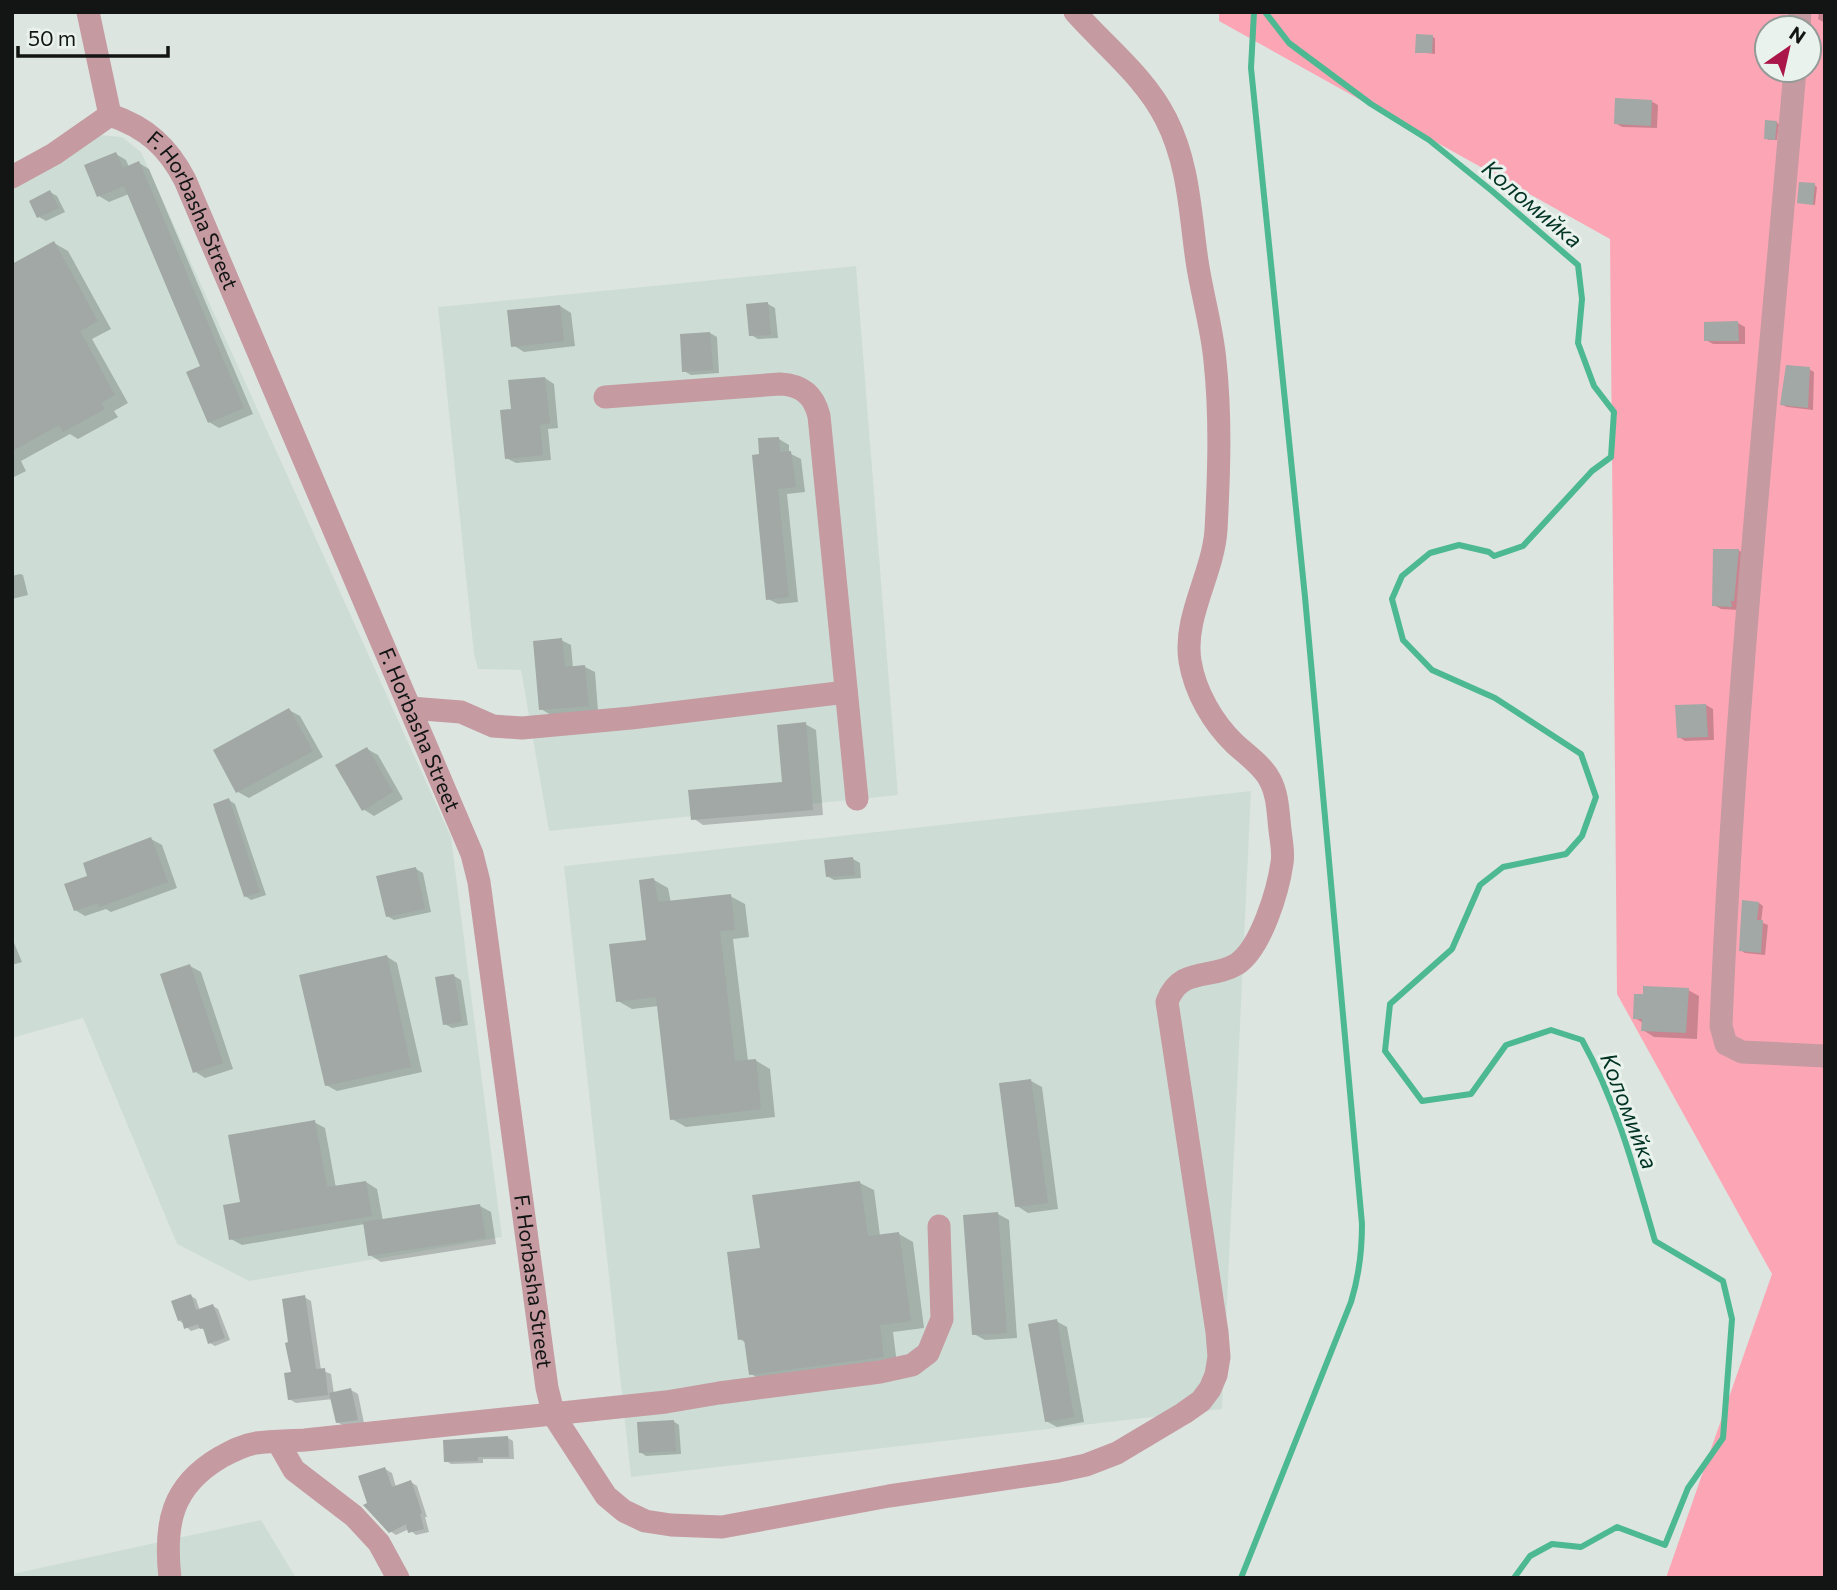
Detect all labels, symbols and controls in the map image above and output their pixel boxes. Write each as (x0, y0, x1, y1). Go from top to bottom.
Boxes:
scale bar (18, 14, 168, 58)
north arrow (1753, 14, 1823, 84)
text: N (1785, 21, 1810, 48)
text: 50 m (28, 25, 76, 50)
street label: F. Horbasha Street (143, 125, 244, 293)
water label: Коломийка (1477, 153, 1588, 253)
street label: F. Horbasha Street (375, 644, 466, 815)
water label: Коломийка (1595, 1049, 1665, 1173)
street label: F. Horbasha Street (510, 1193, 558, 1370)

